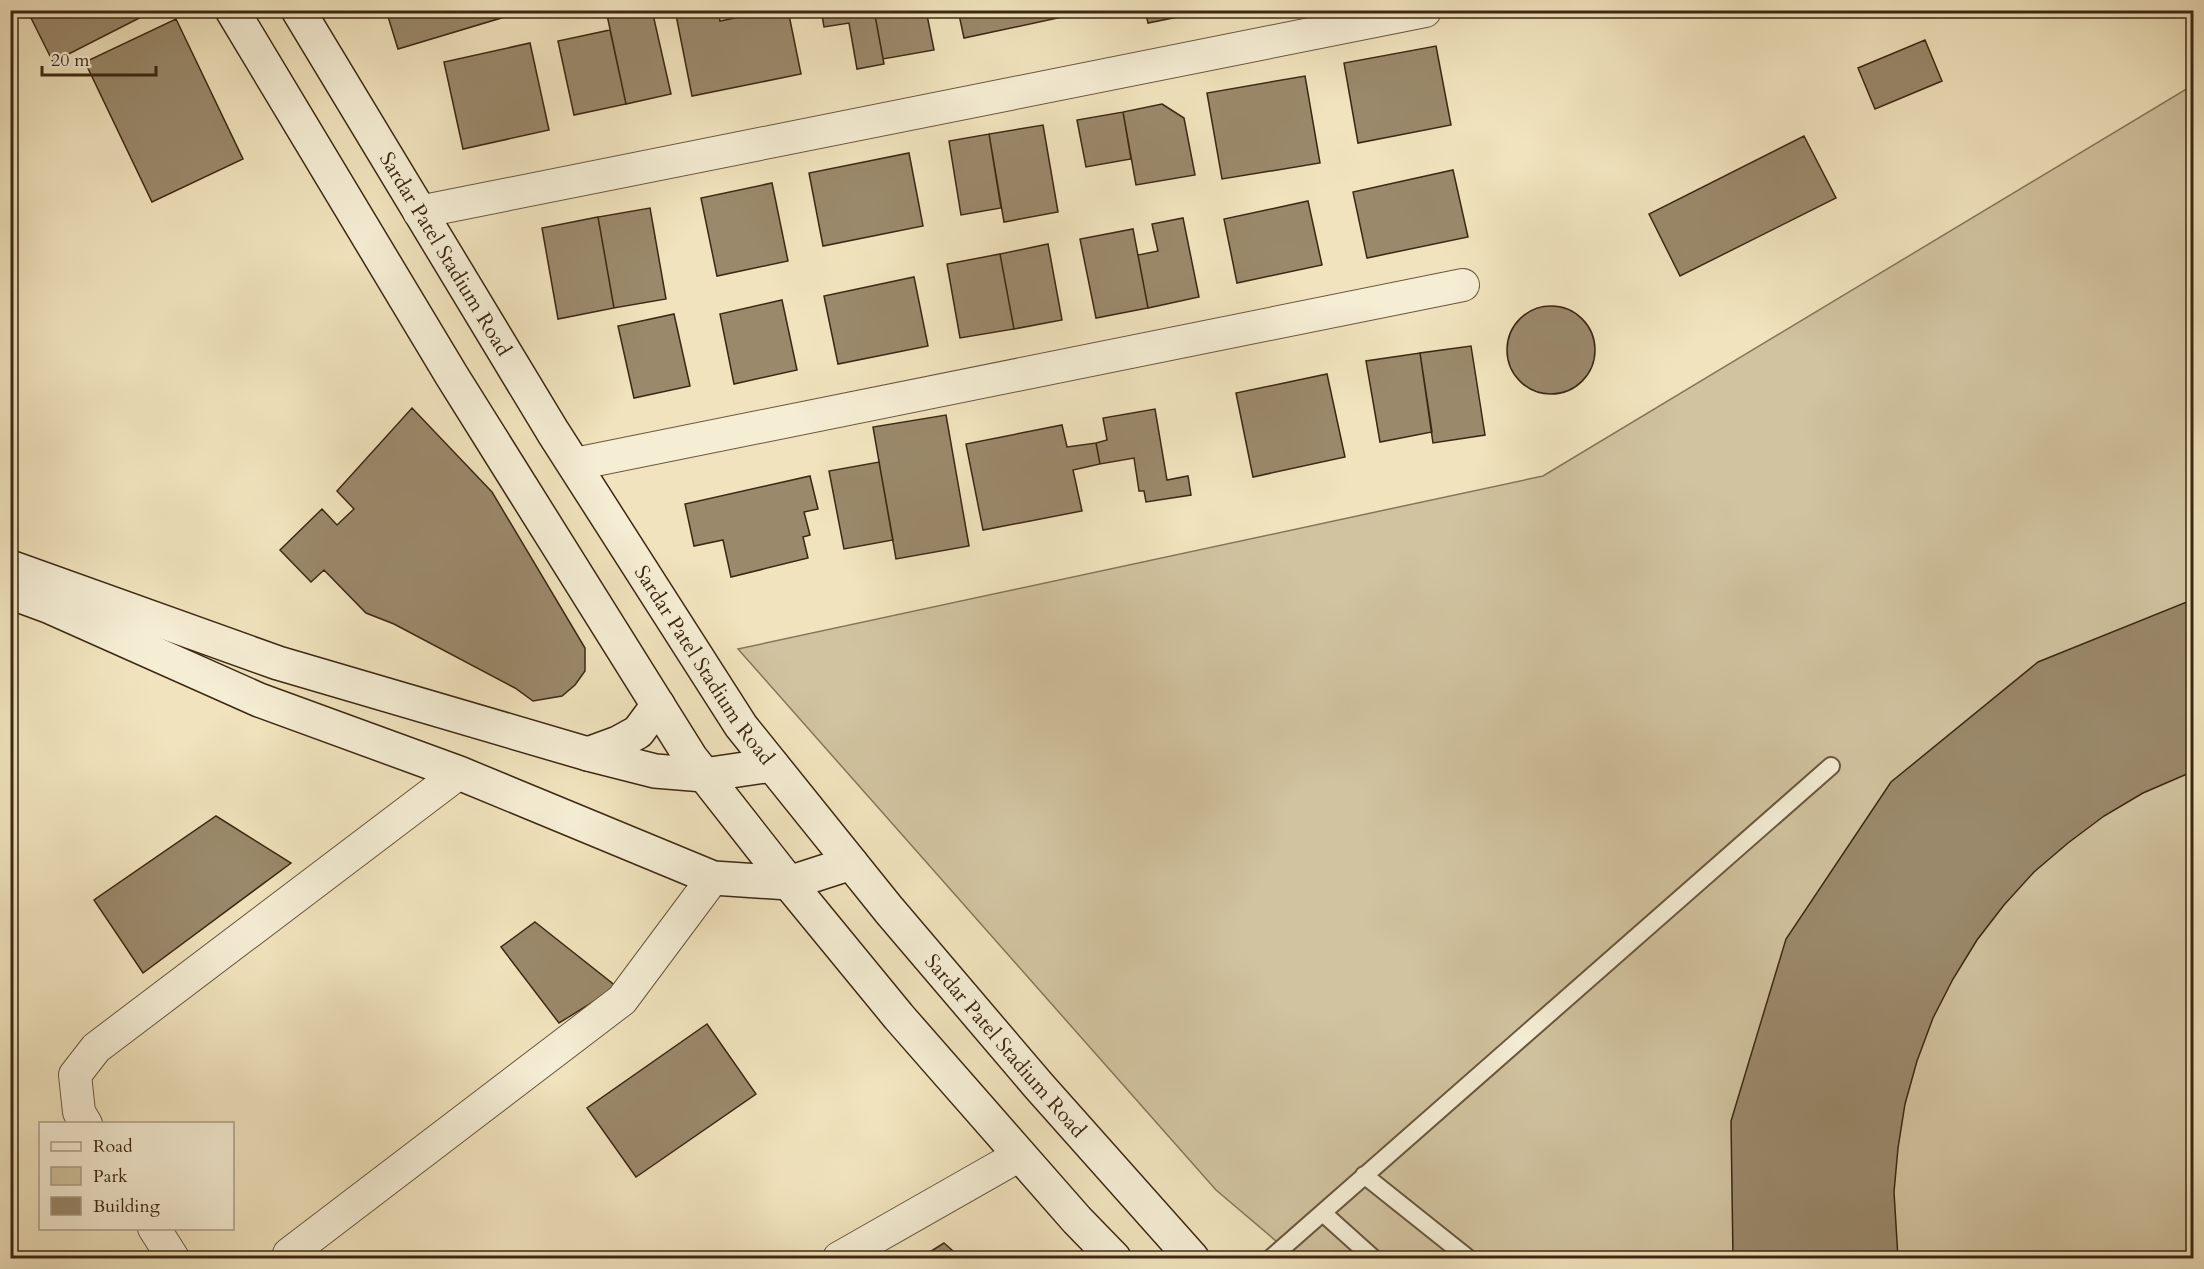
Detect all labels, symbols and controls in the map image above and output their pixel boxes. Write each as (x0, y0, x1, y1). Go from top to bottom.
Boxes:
scale bar (42, 39, 156, 77)
text: 20 m (51, 48, 90, 73)
street label: Sardar Patel Stadium Road (372, 146, 518, 362)
street label: Sardar Patel Stadium Road (627, 560, 781, 771)
street label: Sardar Patel Stadium Road (918, 948, 1093, 1144)
legend (39, 1122, 234, 1230)
text: Road (93, 1134, 133, 1159)
text: Park (93, 1164, 128, 1189)
text: Building (93, 1194, 161, 1219)

